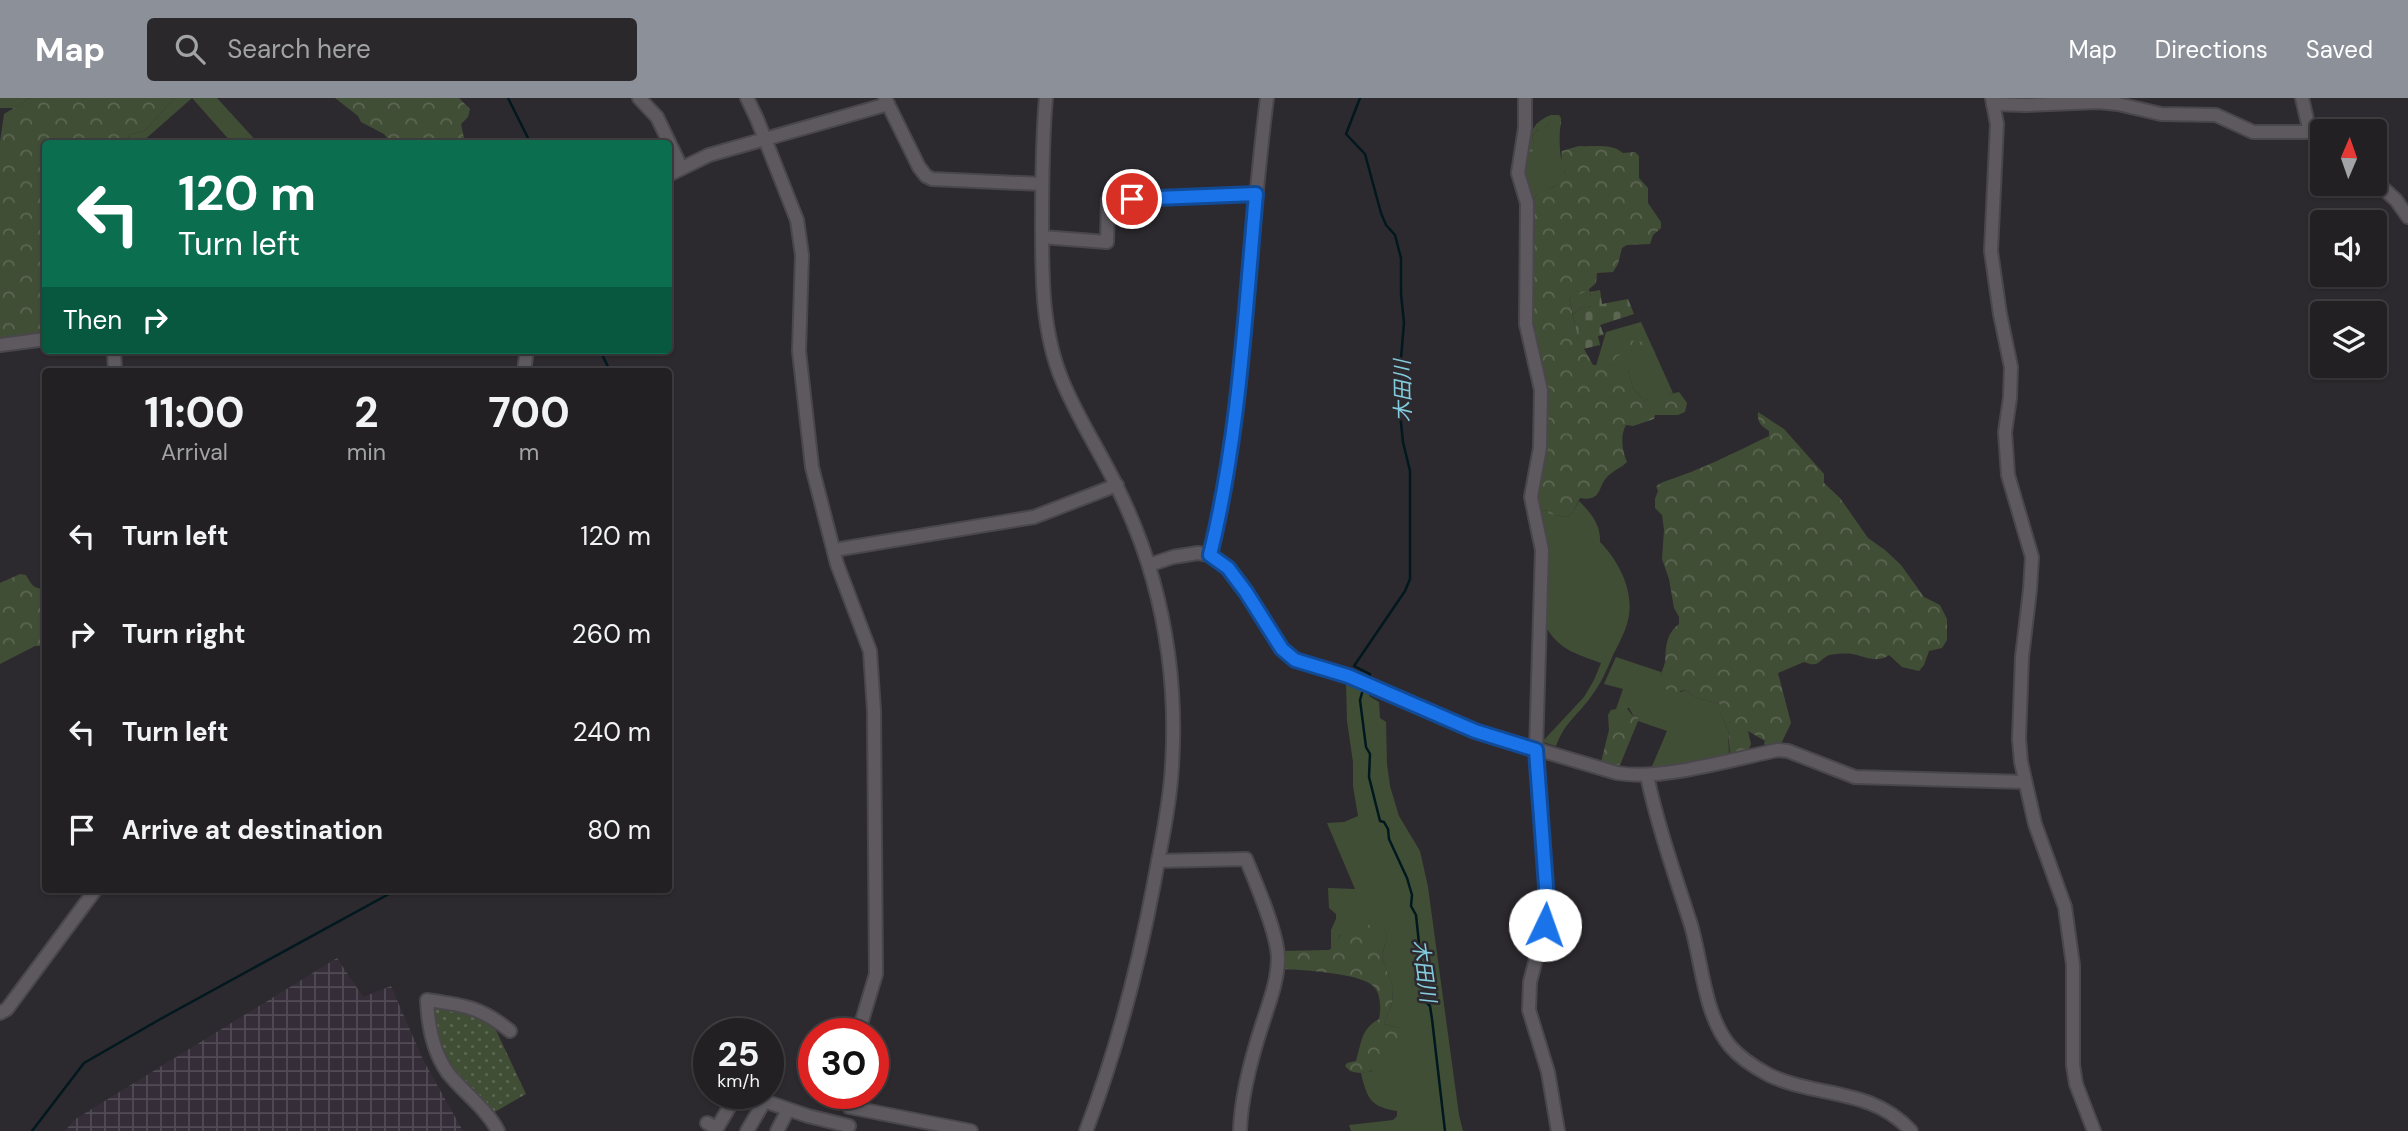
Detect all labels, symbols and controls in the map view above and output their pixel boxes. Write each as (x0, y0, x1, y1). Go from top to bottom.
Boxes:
search box (147, 18, 637, 81)
text: Map (35, 28, 105, 71)
icon: search (171, 30, 209, 68)
text: Search here (227, 32, 371, 66)
text: Map (2069, 34, 2117, 65)
text: Directions (2155, 34, 2268, 65)
text: Saved (2306, 34, 2373, 65)
north arrow (2310, 119, 2387, 196)
map controls (2310, 119, 2387, 378)
text: 120 m (178, 161, 316, 225)
icon: left (63, 168, 154, 259)
pin (1102, 169, 1162, 229)
icon: arrive (1113, 180, 1151, 218)
button: sound (2310, 210, 2387, 287)
text: Turn left (178, 223, 300, 265)
icon: right (136, 301, 174, 339)
button: layers (2310, 301, 2387, 378)
text: Then (63, 303, 122, 337)
water label: 木田川 (1388, 357, 1418, 423)
text: 11:00 (144, 385, 245, 440)
text: 2 (354, 385, 379, 440)
text: 700 (488, 385, 570, 440)
text: Arrival (161, 437, 228, 467)
text: min (347, 437, 386, 467)
text: m (519, 437, 539, 467)
icon: left (63, 517, 101, 555)
text: Turn left (122, 519, 229, 553)
text: 120 m (580, 519, 651, 553)
icon: right (63, 615, 101, 653)
text: Turn right (122, 617, 246, 651)
text: 260 m (572, 617, 651, 651)
icon: left (63, 713, 101, 751)
text: Turn left (122, 715, 229, 749)
text: 240 m (573, 715, 651, 749)
icon: arrive (63, 811, 101, 849)
text: Arrive at destination (122, 813, 383, 847)
text: 80 m (587, 813, 651, 847)
position arrow (1508, 888, 1582, 962)
water label: 木田川 (1406, 938, 1443, 1006)
speed limit sign: 30 (798, 1018, 889, 1109)
text: 25 (718, 1031, 759, 1077)
text: km/h (717, 1069, 760, 1093)

